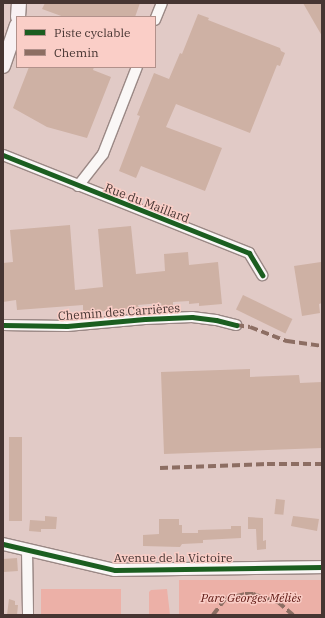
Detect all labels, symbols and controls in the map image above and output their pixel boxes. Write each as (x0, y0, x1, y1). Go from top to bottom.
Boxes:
legend (16, 16, 156, 68)
text: Piste cyclable (54, 25, 130, 40)
text: Chemin (54, 45, 99, 60)
street label: Rue du Maillard (103, 180, 191, 226)
street label: Chemin des Carrières (57, 301, 181, 323)
street label: Avenue de la Victoire (114, 551, 232, 565)
park label: Parc Georges Méliès (201, 591, 301, 605)

